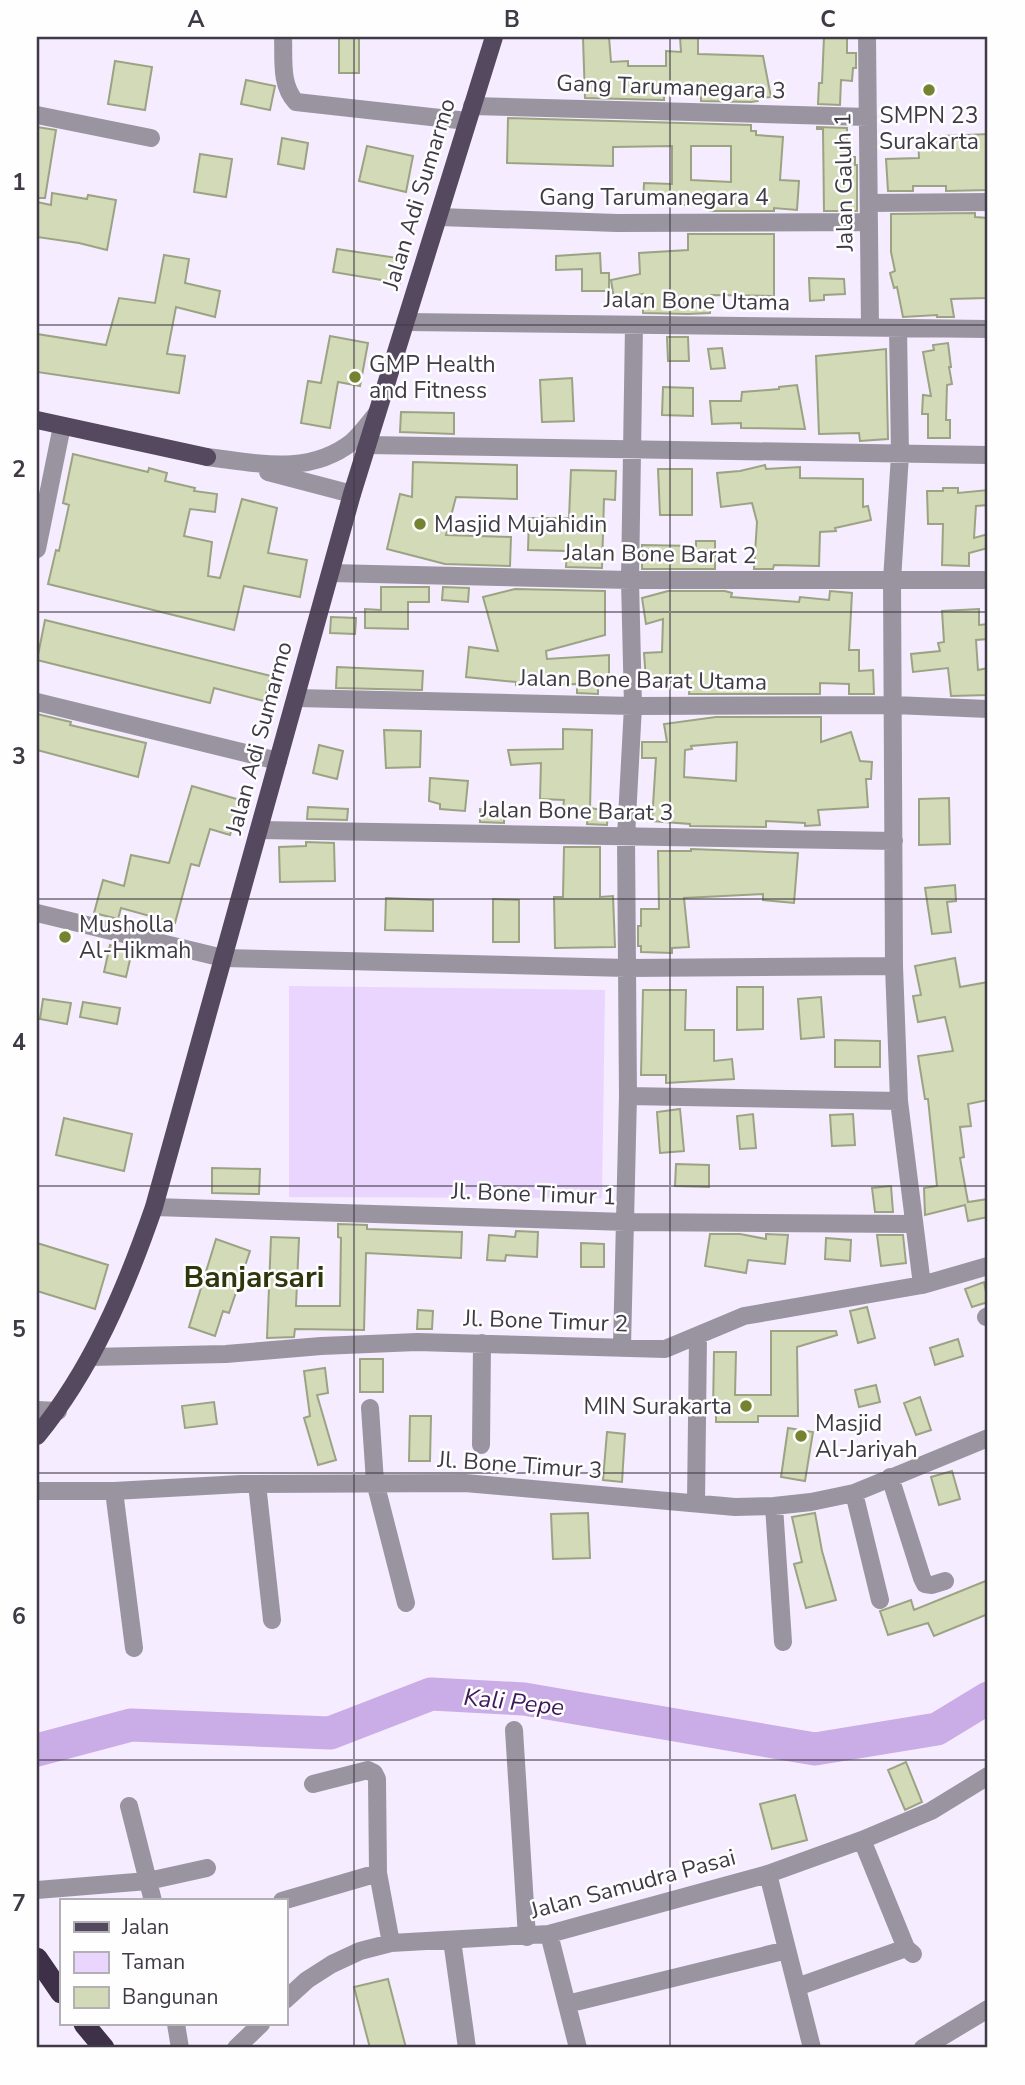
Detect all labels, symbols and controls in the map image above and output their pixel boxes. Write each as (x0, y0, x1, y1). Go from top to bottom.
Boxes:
text: A (187, 4, 205, 35)
text: B (504, 4, 520, 35)
text: C (820, 4, 836, 35)
street label: Gang Tarumanegara 3 (556, 68, 786, 106)
marker: SMPN 23 Surakarta (921, 82, 937, 98)
street label: Jalan Adi Sumarmo (375, 95, 463, 294)
place label: SMPN 23 Surakarta (879, 100, 979, 157)
street label: Jalan Galuh 1 (827, 112, 861, 253)
text: 1 (12, 167, 26, 198)
street label: Gang Tarumanegara 4 (539, 182, 769, 213)
street label: Jalan Bone Utama (603, 284, 790, 318)
place label: GMP Health and Fitness (369, 349, 495, 406)
marker: GMP Health and Fitness (347, 369, 363, 385)
text: 2 (12, 454, 26, 485)
place label: Masjid Mujahidin (434, 509, 607, 540)
marker: Masjid Mujahidin (412, 516, 428, 532)
street label: Jalan Bone Barat 2 (562, 537, 757, 571)
street label: Jalan Adi Sumarmo (218, 638, 300, 839)
street label: Jalan Bone Barat Utama (518, 662, 767, 698)
text: 3 (12, 741, 26, 772)
street label: Jalan Bone Barat 3 (479, 794, 674, 828)
place label: Musholla Al-Hikmah (79, 909, 191, 966)
marker: Musholla Al-Hikmah (57, 929, 73, 945)
text: 4 (12, 1027, 26, 1058)
street label: Jl. Bone Timur 1 (450, 1176, 617, 1212)
district label: Banjarsari (184, 1257, 324, 1298)
street label: Jl. Bone Timur 2 (462, 1303, 629, 1339)
text: 5 (12, 1314, 26, 1345)
place label: MIN Surakarta (584, 1391, 732, 1422)
marker: MIN Surakarta (738, 1398, 754, 1414)
place label: Masjid Al-Jariyah (815, 1408, 918, 1465)
marker: Masjid Al-Jariyah (793, 1428, 809, 1444)
street label: Jl. Bone Timur 3 (436, 1444, 603, 1486)
text: 6 (12, 1601, 26, 1632)
water label: Kali Pepe (462, 1681, 566, 1723)
street label: Jalan Samudra Pasai (526, 1842, 739, 1927)
text: 7 (12, 1888, 26, 1919)
legend (60, 1899, 287, 2025)
text: Jalan (121, 1913, 169, 1941)
text: Taman (122, 1948, 185, 1976)
text: Bangunan (122, 1983, 218, 2011)

